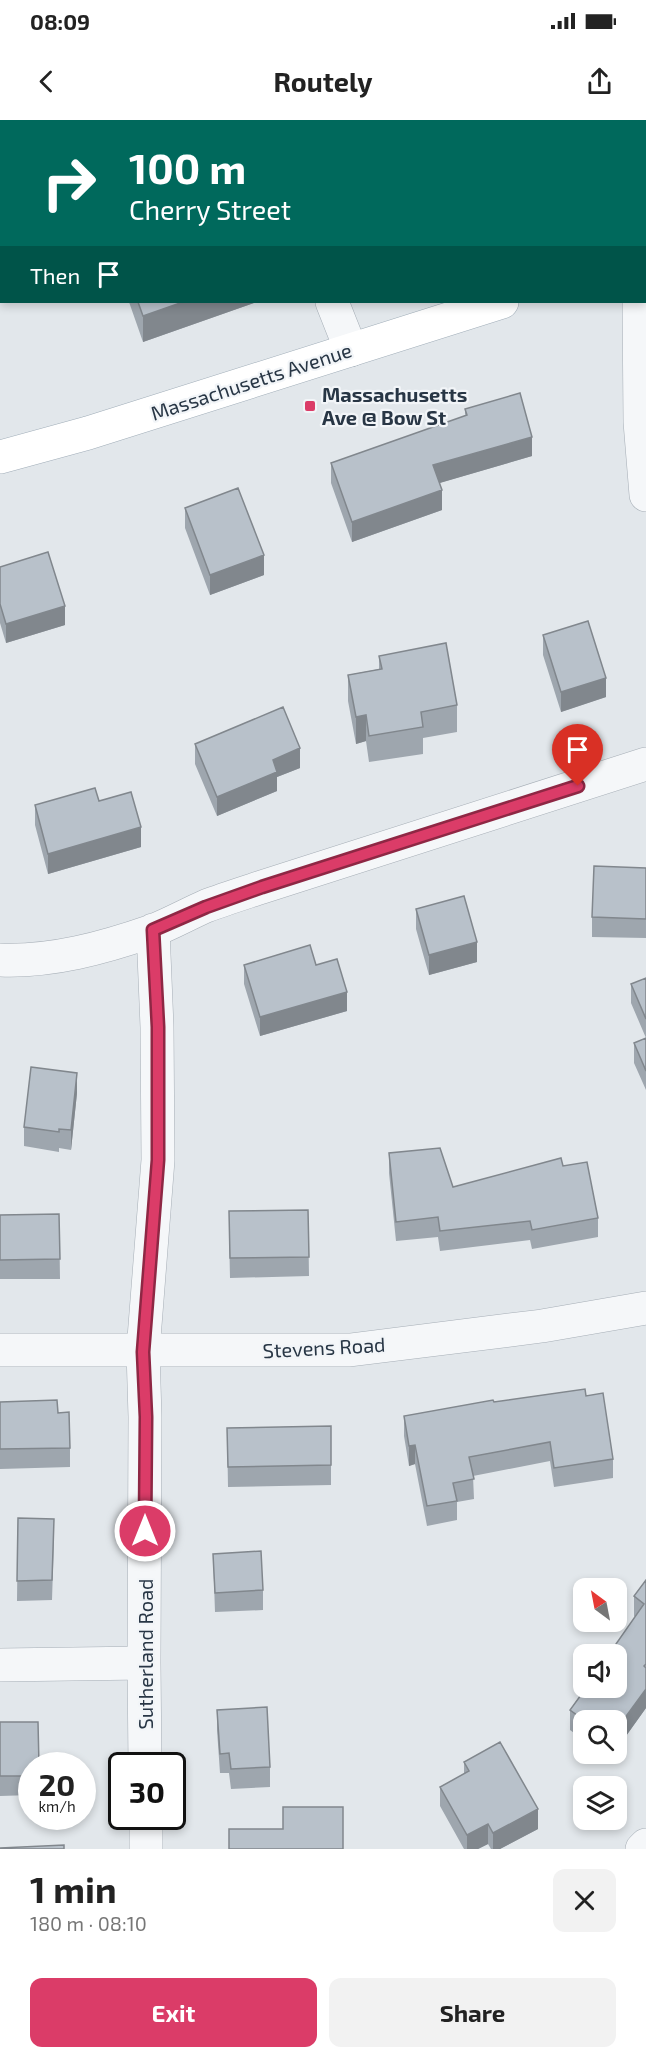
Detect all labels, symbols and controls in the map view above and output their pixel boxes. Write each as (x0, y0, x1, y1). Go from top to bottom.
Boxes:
text: 08:09 (30, 8, 90, 34)
icon: back (30, 65, 63, 98)
text: Routely (273, 65, 373, 97)
icon: share (583, 65, 616, 98)
text: 100 m (129, 142, 246, 192)
icon: right (30, 144, 108, 222)
text: Cherry Street (129, 193, 291, 225)
icon: arrive (92, 258, 125, 291)
text: Then (30, 262, 80, 288)
street label: Massachusetts Avenue (147, 337, 355, 425)
place label: Massachusetts Ave @ Bow St (322, 382, 467, 429)
marker: Massachusetts Ave @ Bow St (303, 399, 317, 413)
pin (552, 724, 603, 786)
icon: arrive (561, 733, 594, 766)
street label: Stevens Road (262, 1332, 386, 1362)
position arrow (113, 1499, 177, 1563)
street label: Sutherland Road (133, 1578, 157, 1730)
north arrow (573, 1578, 627, 1632)
map controls (573, 1578, 627, 1830)
button: sound (573, 1644, 627, 1698)
button: search (573, 1710, 627, 1764)
speed limit sign: 30 (108, 1752, 186, 1830)
text: 20 (39, 1766, 75, 1802)
button: layers (573, 1776, 627, 1830)
text: km/h (38, 1797, 76, 1815)
text: 1 min (30, 1867, 117, 1910)
button: close (553, 1869, 616, 1932)
text: 180 m · 08:10 (30, 1911, 147, 1935)
button: Exit (30, 1978, 317, 2047)
button: Share (329, 1978, 616, 2047)

